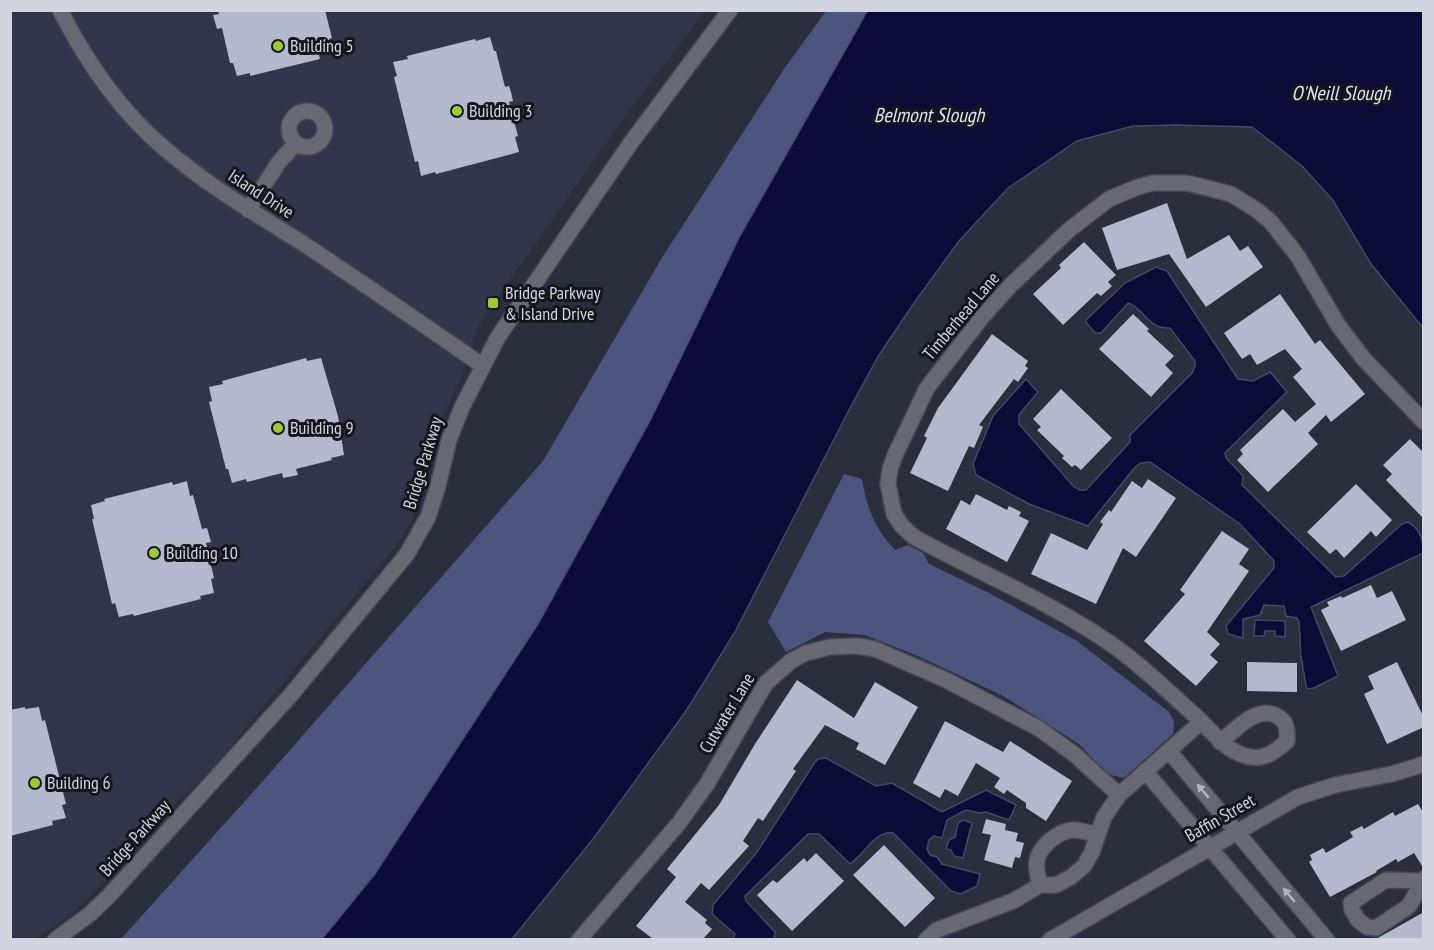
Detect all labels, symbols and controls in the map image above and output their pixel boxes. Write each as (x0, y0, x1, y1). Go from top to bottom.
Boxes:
place label: Building 5 (290, 34, 354, 57)
marker: Building 5 (271, 39, 285, 53)
water label: O'Neill Slough (1292, 80, 1392, 106)
place label: Building 3 (469, 99, 533, 122)
water label: Belmont Slough (874, 102, 985, 128)
marker: Building 3 (450, 104, 464, 118)
street label: Island Drive (224, 164, 299, 223)
street label: Timberhead Lane (917, 267, 1004, 364)
place label: Bridge Parkway & Island Drive (505, 281, 601, 325)
marker: Bridge Parkway & Island Drive (486, 296, 500, 310)
street label: Bridge Parkway (398, 414, 448, 512)
place label: Building 9 (290, 416, 354, 439)
marker: Building 9 (271, 421, 285, 435)
place label: Building 10 (166, 541, 238, 564)
marker: Building 10 (147, 546, 161, 560)
street label: Cutwater Lane (694, 669, 759, 757)
place label: Building 6 (47, 771, 111, 794)
marker: Building 6 (28, 776, 42, 790)
one-way arrow (1196, 783, 1209, 799)
street label: Baffin Street (1181, 788, 1259, 847)
street label: Bridge Parkway (94, 794, 175, 881)
one-way arrow (1283, 887, 1296, 903)

